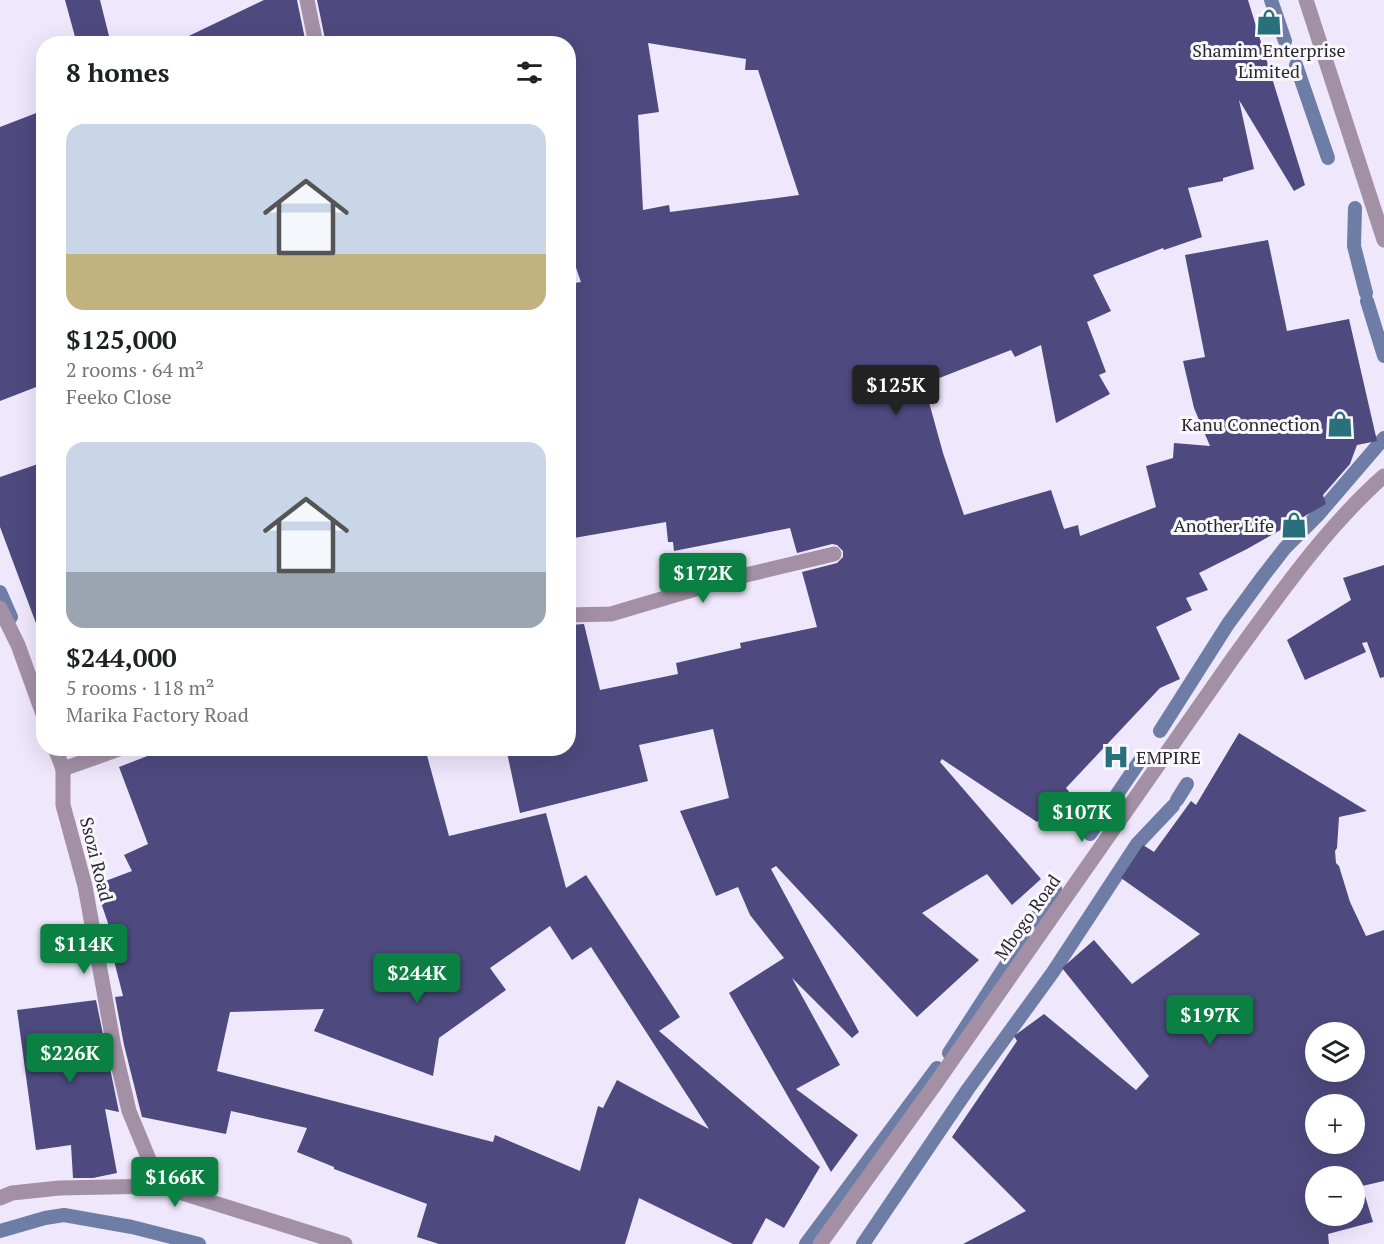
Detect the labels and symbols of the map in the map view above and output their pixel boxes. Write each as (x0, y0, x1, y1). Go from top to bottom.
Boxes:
shop icon: Shamim Enterprise Limited (1254, 7, 1284, 37)
place label: Shamim Enterprise Limited (1192, 38, 1346, 83)
pin: $125K (854, 365, 938, 416)
shop icon: Kanu Connection (1325, 409, 1355, 439)
place label: Kanu Connection (1181, 412, 1320, 436)
shop icon: Another Life (1279, 510, 1309, 540)
place label: Another Life (1173, 513, 1274, 537)
pin: $172K (661, 553, 745, 604)
hospital icon: EMPIRE (1101, 742, 1131, 772)
place label: EMPIRE (1136, 745, 1201, 769)
pin: $107K (1040, 792, 1124, 843)
street label: Ssozi Road (75, 814, 119, 904)
street label: Mbogo Road (989, 869, 1065, 965)
pin: $114K (42, 924, 126, 975)
pin: $244K (375, 953, 459, 1004)
pin: $197K (1168, 995, 1252, 1046)
pin: $226K (28, 1033, 112, 1084)
pin: $166K (133, 1157, 217, 1208)

